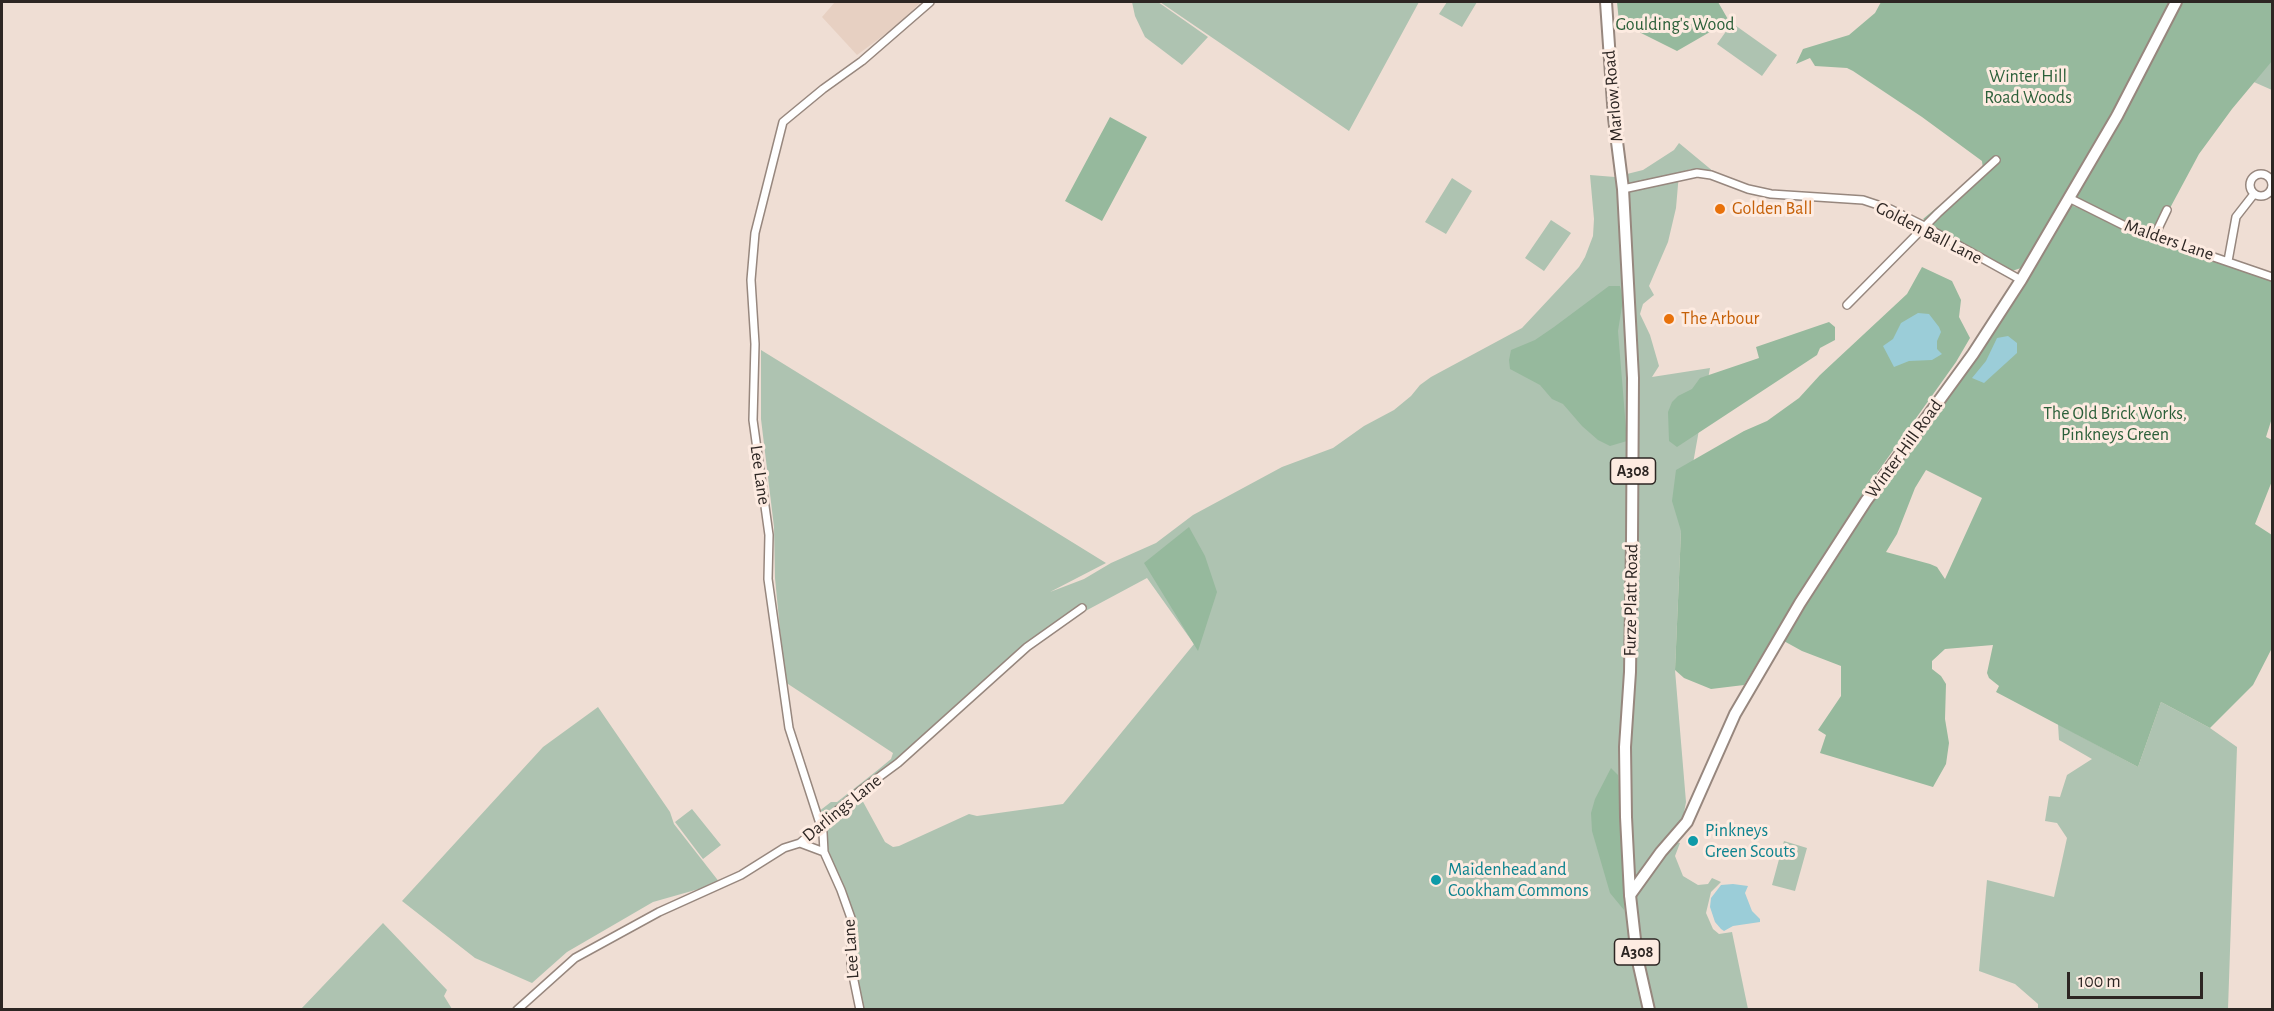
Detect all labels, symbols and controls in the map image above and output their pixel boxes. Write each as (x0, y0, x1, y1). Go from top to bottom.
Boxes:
park label: Goulding's Wood (1615, 14, 1735, 36)
street label: Marlow Road (1598, 49, 1628, 143)
park label: Winter Hill Road Woods (1984, 66, 2072, 109)
street label: Golden Ball Lane (1872, 197, 1986, 269)
place label: Golden Ball (1732, 198, 1812, 220)
marker: Golden Ball (1713, 202, 1727, 216)
street label: Malders Lane (2121, 215, 2217, 265)
place label: The Arbour (1681, 308, 1759, 330)
marker: The Arbour (1662, 312, 1676, 326)
street label: Winter Hill Road (1861, 395, 1947, 503)
park label: The Old Brick Works, Pinkneys Green (2043, 403, 2187, 446)
street label: Lee Lane (745, 444, 775, 506)
road number: A308 (1610, 458, 1656, 484)
street label: Furze Platt Road (1619, 544, 1643, 656)
street label: Darlings Lane (798, 770, 886, 846)
place label: Pinkneys Green Scouts (1705, 820, 1796, 862)
marker: Pinkneys Green Scouts (1686, 834, 1700, 848)
place label: Maidenhead and Cookham Commons (1448, 859, 1589, 902)
marker: Maidenhead and Cookham Commons (1429, 873, 1443, 887)
street label: Lee Lane (838, 918, 864, 980)
road number: A308 (1614, 939, 1660, 965)
scale bar (2070, 960, 2206, 998)
text: 100 m (2078, 973, 2121, 991)

